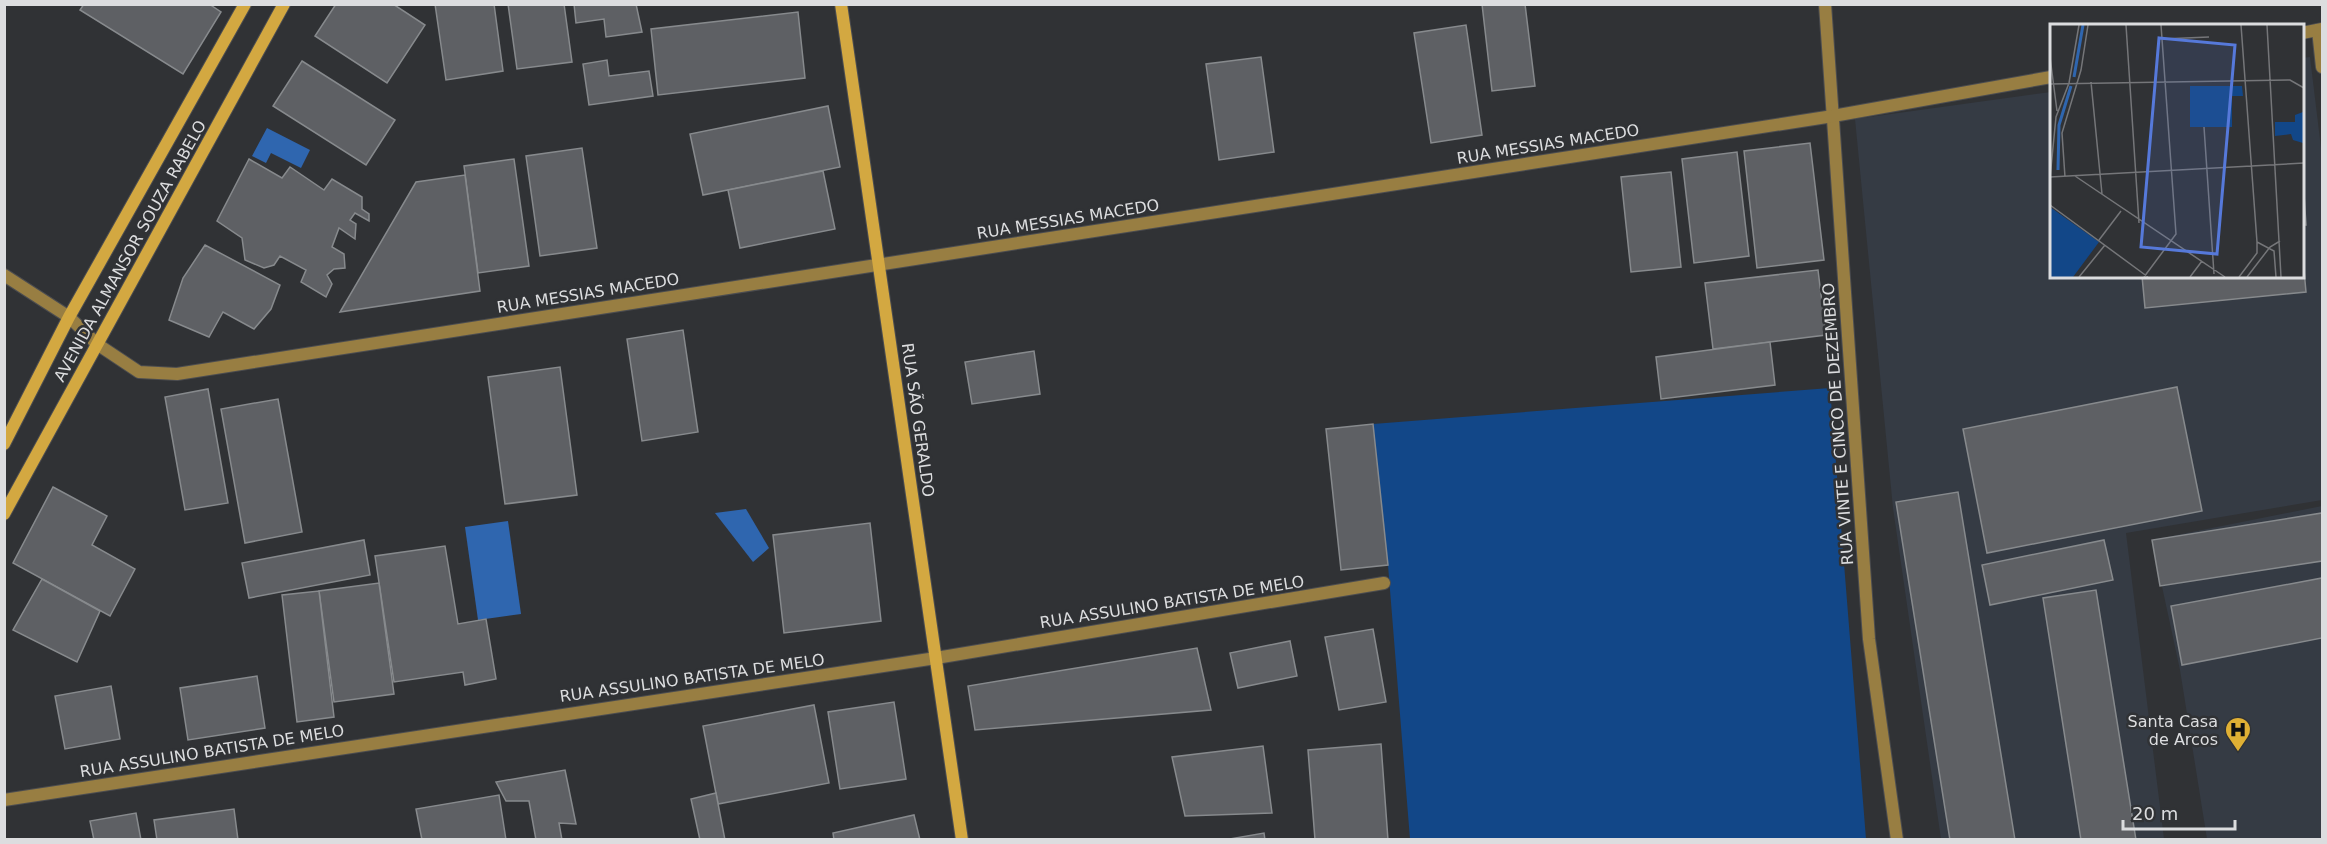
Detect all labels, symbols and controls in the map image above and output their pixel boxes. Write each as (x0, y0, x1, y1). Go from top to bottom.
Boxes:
inset map (2050, 24, 2303, 278)
street label: AVENIDA ALMANSOR SOUZA RABELO (50, 117, 210, 385)
street label: RUA MESSIAS MACEDO (1455, 120, 1641, 168)
street label: RUA MESSIAS MACEDO (975, 195, 1161, 243)
street label: RUA MESSIAS MACEDO (495, 269, 681, 317)
street label: RUA VINTE E CINCO DE DEZEMBRO (1819, 282, 1857, 566)
street label: RUA SÃO GERALDO (898, 342, 938, 498)
street label: RUA ASSULINO BATISTA DE MELO (1038, 572, 1306, 632)
street label: RUA ASSULINO BATISTA DE MELO (558, 650, 826, 706)
place label: Santa Casa de Arcos (2128, 712, 2218, 749)
hospital icon: Santa Casa de Arcos (2223, 715, 2253, 753)
street label: RUA ASSULINO BATISTA DE MELO (78, 721, 346, 781)
scale bar (2123, 793, 2236, 831)
text: 20 m (2132, 803, 2178, 824)

